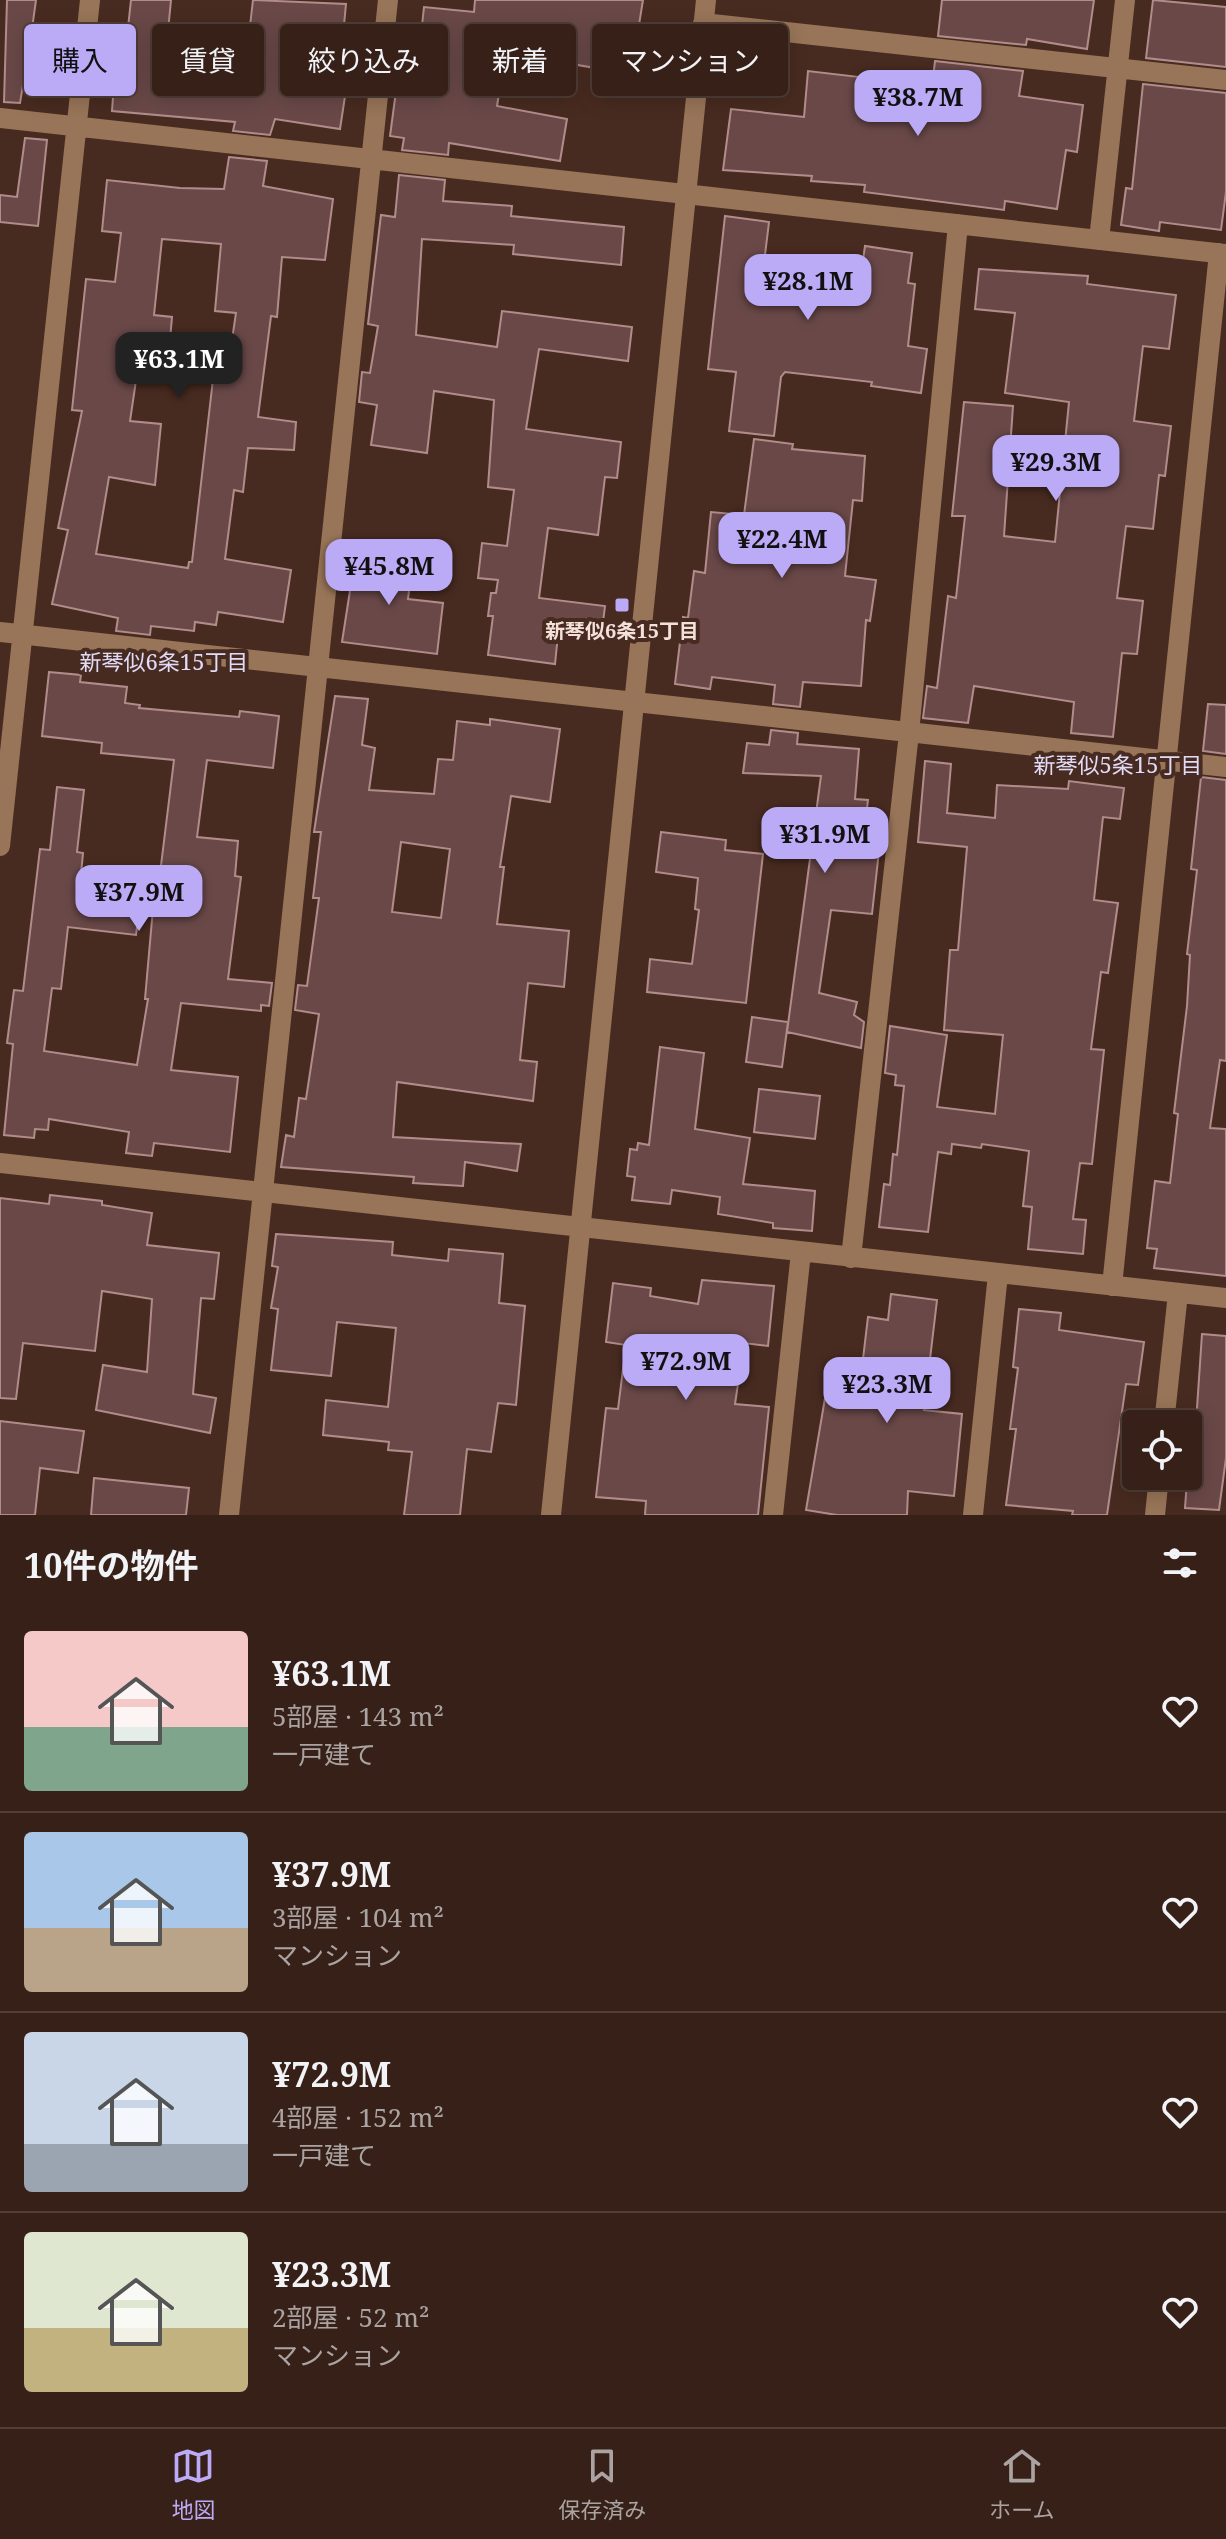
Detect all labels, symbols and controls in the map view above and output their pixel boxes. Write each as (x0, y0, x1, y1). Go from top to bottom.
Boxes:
chip: 購入 (24, 24, 136, 96)
chip: 賃貸 (152, 24, 264, 96)
chip: 絞り込み (280, 24, 448, 96)
chip: 新着 (464, 24, 576, 96)
chip: マンション (592, 24, 788, 96)
pin: ¥38.7M (853, 70, 983, 138)
text: ¥38.7M (872, 78, 964, 114)
pin: ¥28.1M (743, 254, 873, 322)
text: ¥28.1M (762, 262, 854, 298)
pin: ¥63.1M (114, 332, 244, 400)
text: ¥63.1M (133, 340, 225, 376)
pin: ¥29.3M (991, 435, 1121, 503)
text: ¥29.3M (1010, 443, 1102, 479)
pin: ¥22.4M (717, 512, 847, 580)
text: ¥22.4M (736, 520, 828, 556)
pin: ¥45.8M (324, 539, 454, 607)
text: ¥45.8M (343, 547, 435, 583)
marker: 新琴似6条15丁目 (613, 596, 631, 614)
place label: 新琴似6条15丁目 (545, 617, 699, 644)
district label: 新琴似6条15丁目 (80, 646, 248, 676)
district label: 新琴似5条15丁目 (1034, 749, 1202, 779)
pin: ¥31.9M (760, 807, 890, 875)
text: ¥31.9M (779, 815, 871, 851)
pin: ¥37.9M (74, 865, 204, 933)
text: ¥37.9M (93, 873, 185, 909)
pin: ¥72.9M (621, 1334, 751, 1402)
text: ¥72.9M (640, 1342, 732, 1378)
pin: ¥23.3M (822, 1357, 952, 1425)
text: ¥23.3M (841, 1365, 933, 1401)
map controls (1122, 1410, 1202, 1490)
button: locate (1122, 1410, 1202, 1490)
icon: filters (1158, 1541, 1202, 1585)
text: 10件の物件 (24, 1542, 198, 1588)
text: ¥63.1M (272, 1650, 391, 1696)
icon: home (88, 1663, 184, 1759)
icon: heart (1158, 1689, 1202, 1733)
text: 5部屋 · 143 m² (272, 1698, 444, 1734)
text: 一戸建て (272, 1736, 376, 1772)
text: ¥37.9M (272, 1851, 391, 1897)
icon: home (88, 1864, 184, 1960)
icon: heart (1158, 1890, 1202, 1934)
text: 3部屋 · 104 m² (272, 1899, 444, 1935)
text: マンション (272, 1937, 402, 1973)
text: ¥72.9M (272, 2051, 391, 2097)
icon: home (88, 2064, 184, 2160)
icon: heart (1158, 2090, 1202, 2134)
text: 4部屋 · 152 m² (272, 2099, 444, 2135)
text: 一戸建て (272, 2137, 376, 2173)
text: ¥23.3M (272, 2251, 391, 2297)
icon: home (88, 2264, 184, 2360)
icon: heart (1158, 2290, 1202, 2334)
text: 2部屋 · 52 m² (272, 2299, 429, 2335)
text: マンション (272, 2337, 402, 2373)
tab: 地図 (171, 2444, 215, 2524)
tab: 保存済み (558, 2444, 646, 2524)
tab: ホーム (989, 2444, 1055, 2524)

